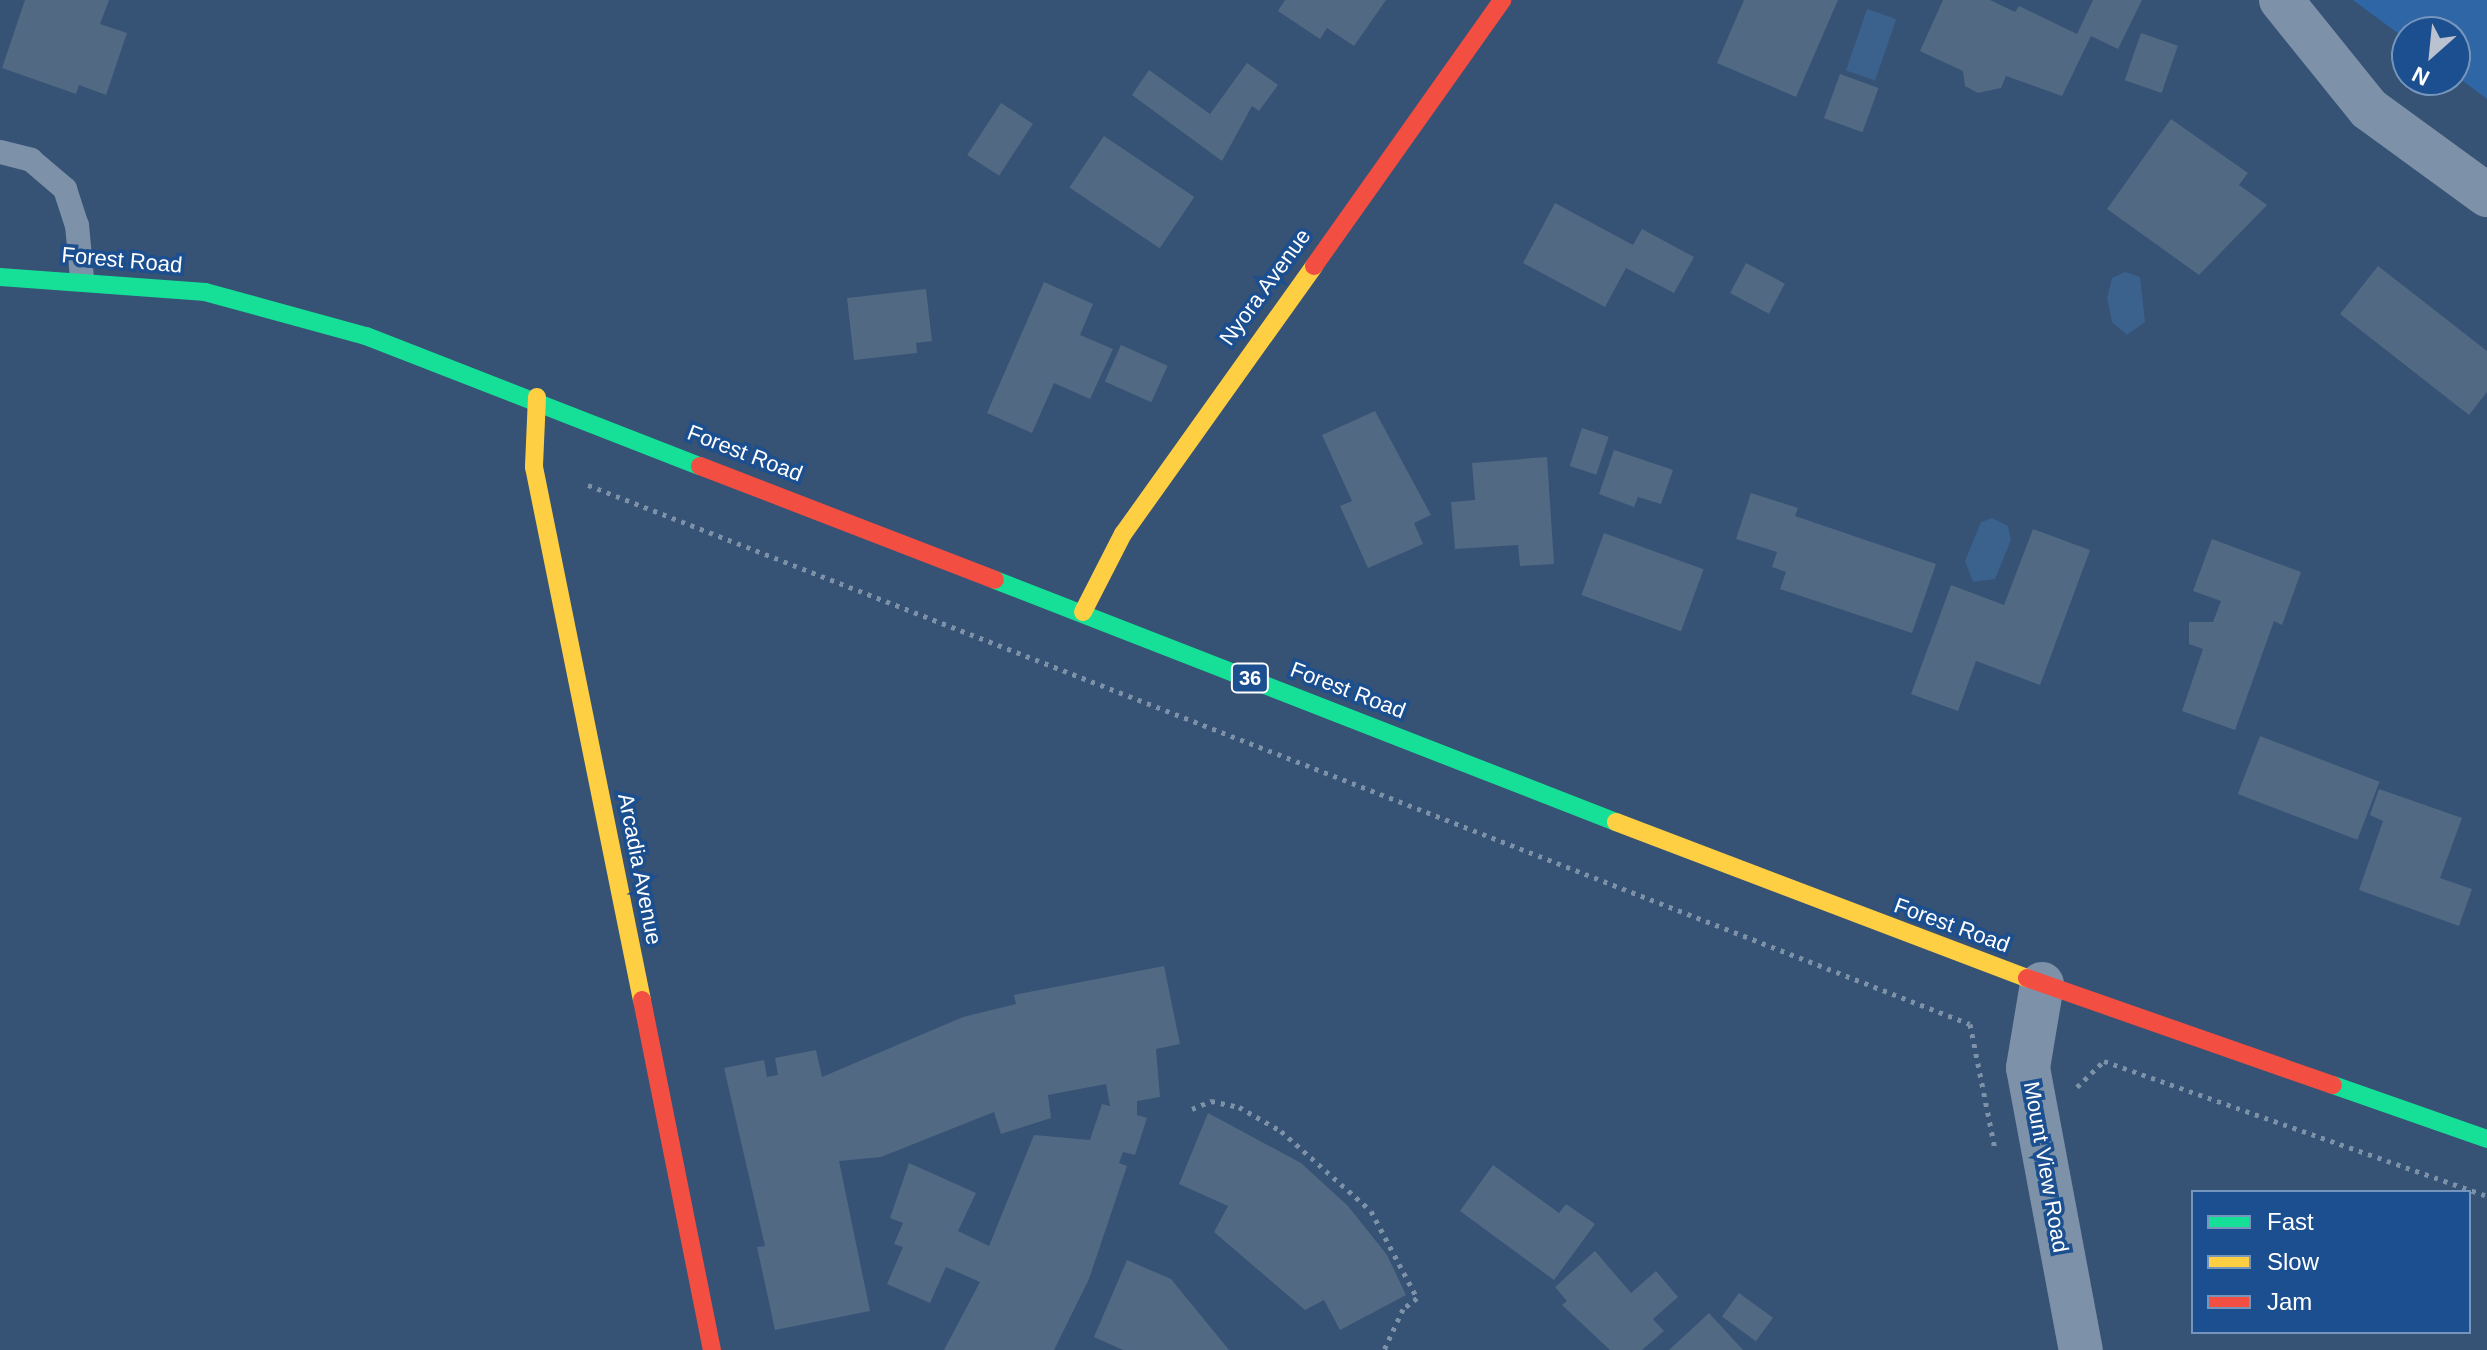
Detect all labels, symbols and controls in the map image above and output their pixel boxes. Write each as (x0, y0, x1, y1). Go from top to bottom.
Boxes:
north arrow (2391, 16, 2471, 96)
text: N (2408, 61, 2434, 91)
street label: Nyora Avenue (1213, 223, 1317, 351)
street label: Forest Road (61, 242, 183, 278)
street label: Forest Road (684, 419, 806, 487)
street label: Forest Road (1287, 656, 1409, 724)
road number: 36 (1230, 662, 1270, 694)
street label: Arcadia Avenue (612, 790, 668, 948)
street label: Forest Road (1891, 892, 2013, 958)
street label: Mount View Road (2018, 1079, 2074, 1255)
legend (2191, 1190, 2471, 1334)
text: Fast (2267, 1208, 2314, 1235)
text: Slow (2267, 1248, 2319, 1275)
text: Jam (2267, 1288, 2312, 1315)

